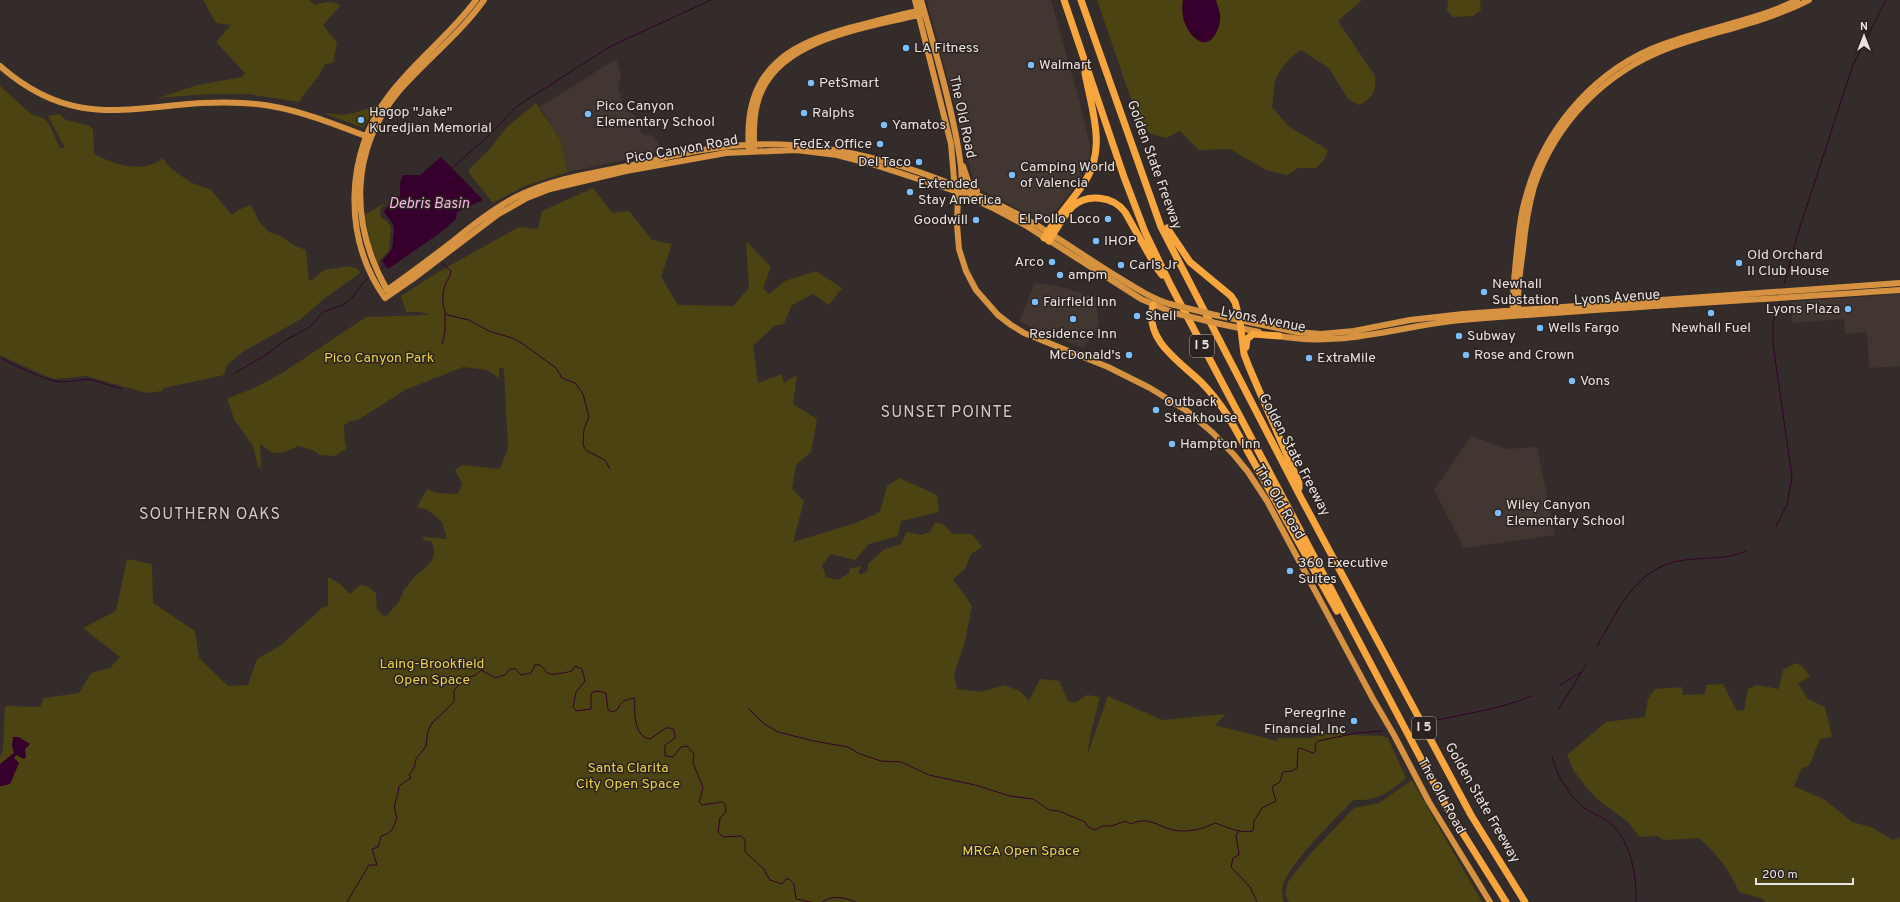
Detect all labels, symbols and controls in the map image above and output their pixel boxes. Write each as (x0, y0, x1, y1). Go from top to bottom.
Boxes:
north arrow (1844, 16, 1884, 56)
text: N (1860, 20, 1868, 34)
place label: LA Fitness (914, 40, 979, 57)
marker: LA Fitness (901, 43, 911, 53)
place label: Walmart (1039, 57, 1092, 74)
marker: Walmart (1026, 60, 1036, 70)
street label: The Old Road (945, 74, 979, 160)
place label: PetSmart (819, 75, 879, 92)
marker: PetSmart (806, 78, 816, 88)
place label: Pico Canyon Elementary School (596, 98, 715, 131)
street label: Golden State Freeway (1123, 98, 1185, 232)
place label: Hagop "Jake" Kuredjian Memorial (369, 104, 492, 137)
place label: Ralphs (812, 105, 855, 122)
marker: Ralphs (799, 108, 809, 118)
marker: Pico Canyon Elementary School (583, 109, 593, 119)
marker: Hagop "Jake" Kuredjian Memorial (356, 115, 366, 125)
place label: Yamatos (892, 117, 946, 134)
marker: Yamatos (879, 120, 889, 130)
street label: Pico Canyon Road (625, 132, 739, 168)
place label: FedEx Office (793, 136, 872, 153)
marker: FedEx Office (875, 139, 885, 149)
place label: Del Taco (858, 154, 911, 171)
marker: Del Taco (914, 157, 924, 167)
place label: Camping World of Valencia (1020, 159, 1115, 192)
marker: Camping World of Valencia (1007, 170, 1017, 180)
place label: Extended Stay America (918, 176, 1001, 209)
marker: Extended Stay America (905, 187, 915, 197)
water label: Debris Basin (389, 195, 469, 214)
place label: El Pollo Loco (1019, 211, 1100, 228)
place label: Goodwill (914, 212, 968, 229)
marker: El Pollo Loco (1103, 214, 1113, 224)
marker: Goodwill (971, 215, 981, 225)
place label: IHOP (1104, 233, 1137, 250)
marker: IHOP (1091, 236, 1101, 246)
place label: Old Orchard II Club House (1747, 247, 1829, 280)
place label: Arco (1014, 254, 1044, 271)
marker: Arco (1047, 257, 1057, 267)
place label: Carls Jr (1129, 257, 1178, 274)
marker: Old Orchard II Club House (1734, 258, 1744, 268)
marker: Carls Jr (1116, 260, 1126, 270)
place label: ampm (1068, 267, 1107, 284)
marker: ampm (1055, 270, 1065, 280)
place label: Newhall Substation (1492, 276, 1559, 309)
marker: Newhall Substation (1479, 287, 1489, 297)
street label: Lyons Avenue (1573, 287, 1661, 309)
place label: Fairfield Inn (1043, 294, 1117, 311)
marker: Fairfield Inn (1030, 297, 1040, 307)
place label: Lyons Plaza (1766, 301, 1840, 318)
street label: Lyons Avenue (1219, 303, 1307, 337)
marker: Lyons Plaza (1843, 304, 1853, 314)
place label: Shell (1145, 308, 1176, 325)
marker: Newhall Fuel (1706, 308, 1716, 318)
marker: Shell (1132, 311, 1142, 321)
marker: Residence Inn (1068, 314, 1078, 324)
place label: Wells Fargo (1548, 320, 1619, 337)
place label: Newhall Fuel (1671, 320, 1751, 337)
marker: Wells Fargo (1535, 323, 1545, 333)
place label: Residence Inn (1029, 326, 1117, 343)
place label: Subway (1467, 328, 1516, 345)
marker: Subway (1454, 331, 1464, 341)
road number: I 5 (1190, 335, 1214, 357)
place label: McDonald's (1049, 347, 1121, 364)
place label: Rose and Crown (1474, 347, 1574, 364)
park label: Pico Canyon Park (324, 350, 434, 367)
marker: McDonald's (1124, 350, 1134, 360)
place label: ExtraMile (1317, 350, 1376, 367)
marker: Rose and Crown (1461, 350, 1471, 360)
marker: ExtraMile (1304, 353, 1314, 363)
place label: Vons (1580, 373, 1610, 390)
marker: Vons (1567, 376, 1577, 386)
street label: Golden State Freeway (1255, 391, 1333, 519)
place label: Outback Steakhouse (1164, 394, 1237, 427)
district label: SUNSET POINTE (881, 403, 1013, 423)
marker: Outback Steakhouse (1151, 405, 1161, 415)
place label: Hampton Inn (1180, 436, 1261, 453)
marker: Hampton Inn (1167, 439, 1177, 449)
street label: The Old Road (1250, 461, 1308, 543)
place label: Wiley Canyon Elementary School (1506, 497, 1625, 530)
district label: SOUTHERN OAKS (139, 505, 281, 525)
marker: Wiley Canyon Elementary School (1493, 508, 1503, 518)
place label: 360 Executive Suites (1298, 555, 1388, 588)
marker: 360 Executive Suites (1285, 566, 1295, 576)
park label: Laing-Brookfield Open Space (380, 656, 484, 689)
place label: Peregrine Financial, Inc (1264, 705, 1346, 738)
marker: Peregrine Financial, Inc (1349, 716, 1359, 726)
road number: I 5 (1412, 717, 1436, 739)
street label: Golden State Freeway (1441, 740, 1523, 866)
street label: The Old Road (1413, 755, 1469, 837)
park label: Santa Clarita City Open Space (576, 760, 680, 793)
park label: MRCA Open Space (962, 843, 1080, 860)
scale bar (1756, 860, 1853, 886)
text: 200 m (1762, 867, 1798, 883)

